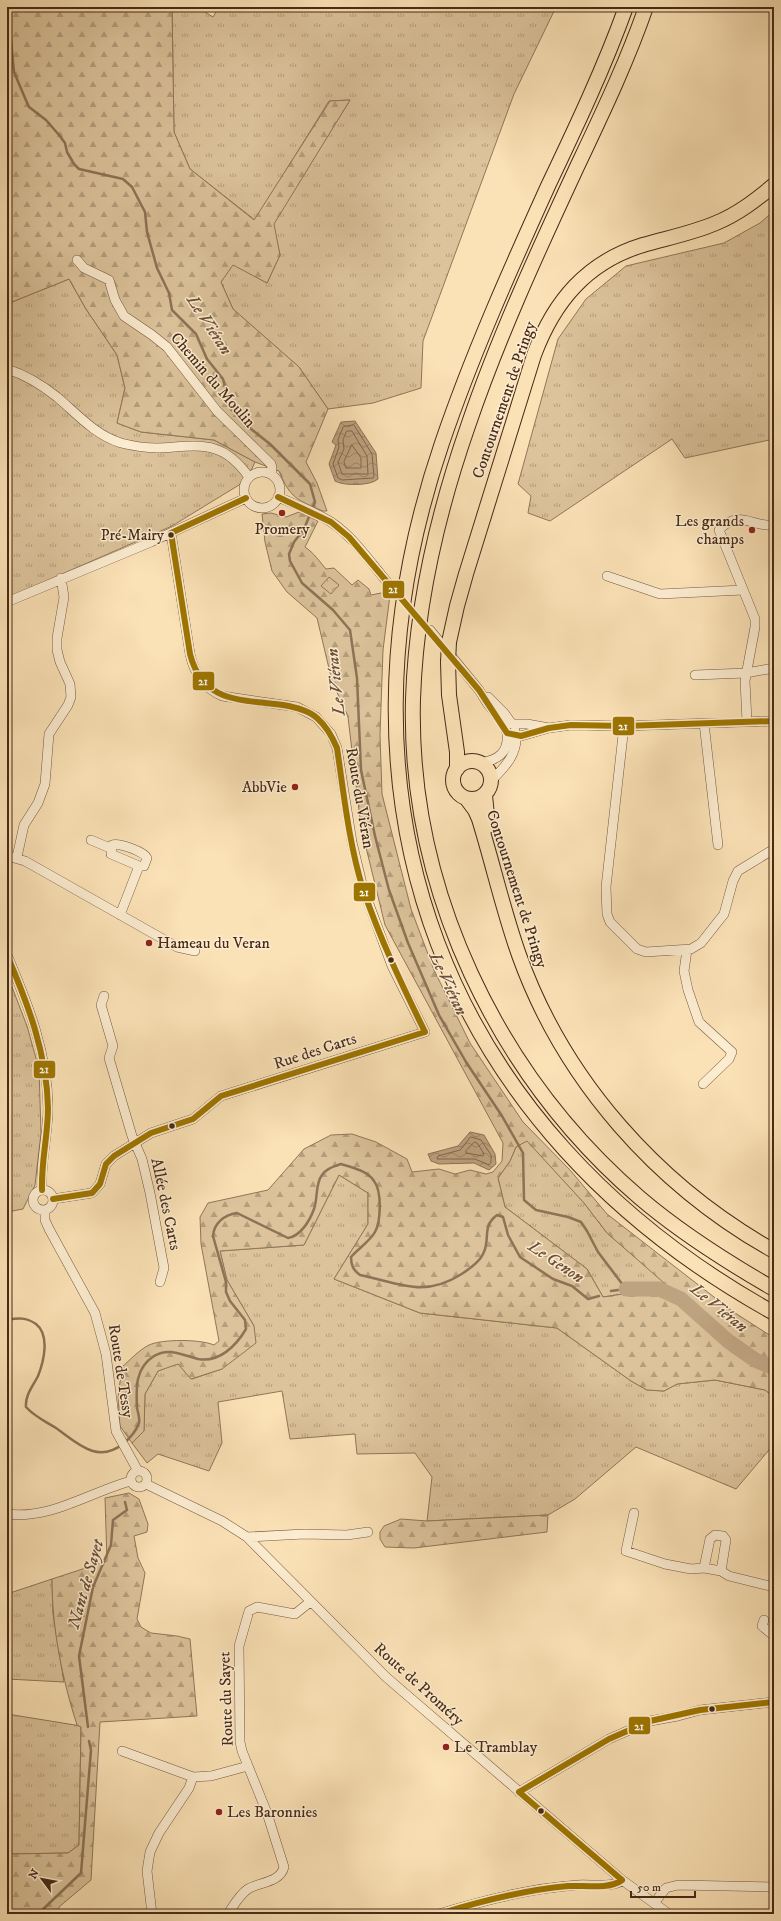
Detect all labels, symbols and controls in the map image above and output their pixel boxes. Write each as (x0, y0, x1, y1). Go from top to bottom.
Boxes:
water label: Le Viéran (181, 290, 237, 360)
street label: Contournement de Pringy (468, 318, 540, 481)
street label: Chemin du Moulin (166, 328, 260, 432)
marker: Promery (277, 508, 287, 518)
place label: Les grands champs (675, 511, 744, 549)
place label: Promery (254, 519, 310, 539)
marker: Les grands champs (747, 525, 757, 535)
place label: Pré-Mairy (101, 526, 165, 545)
marker: Pré-Mairy (166, 530, 176, 540)
line badge: 21 (382, 580, 405, 599)
text: 21 (388, 583, 398, 597)
water label: Le Viéran (322, 647, 351, 718)
line badge: 21 (192, 671, 215, 691)
text: 21 (198, 675, 208, 689)
line badge: 21 (612, 716, 635, 736)
text: 21 (618, 720, 628, 734)
street label: Route du Viéran (341, 746, 379, 851)
place label: AbbVie (242, 777, 287, 797)
marker: AbbVie (290, 782, 300, 792)
street label: Contournement de Pringy (482, 807, 552, 971)
line badge: 21 (353, 882, 376, 902)
text: 21 (359, 886, 369, 900)
place label: Hameau du Veran (157, 933, 271, 953)
marker: Hameau du Veran (144, 938, 154, 948)
water label: Le Viéran (423, 948, 472, 1020)
unlabelled marker (386, 955, 396, 965)
street label: Rue des Carts (271, 1028, 359, 1074)
line badge: 21 (33, 1060, 56, 1079)
text: 21 (39, 1063, 49, 1077)
unlabelled marker (167, 1121, 177, 1131)
street label: Allée des Carts (146, 1156, 186, 1252)
water label: Le Genon (523, 1235, 588, 1289)
water label: Le Viéran (685, 1278, 752, 1338)
street label: Route de Tessy (104, 1323, 138, 1420)
water label: Nant de Sayet (63, 1535, 110, 1632)
street label: Route de Proméry (370, 1638, 469, 1730)
street label: Route du Sayet (214, 1651, 238, 1747)
unlabelled marker (707, 1704, 717, 1714)
line badge: 21 (628, 1716, 651, 1735)
text: 21 (634, 1720, 644, 1734)
place label: Le Tramblay (454, 1737, 538, 1757)
marker: Le Tramblay (441, 1742, 451, 1752)
place label: Les Baronnies (227, 1802, 317, 1822)
unlabelled marker (536, 1806, 546, 1816)
marker: Les Baronnies (214, 1807, 224, 1817)
north arrow (22, 1859, 62, 1899)
text: N (26, 1867, 43, 1882)
scale bar (631, 1873, 695, 1899)
text: 50 m (637, 1880, 661, 1895)

